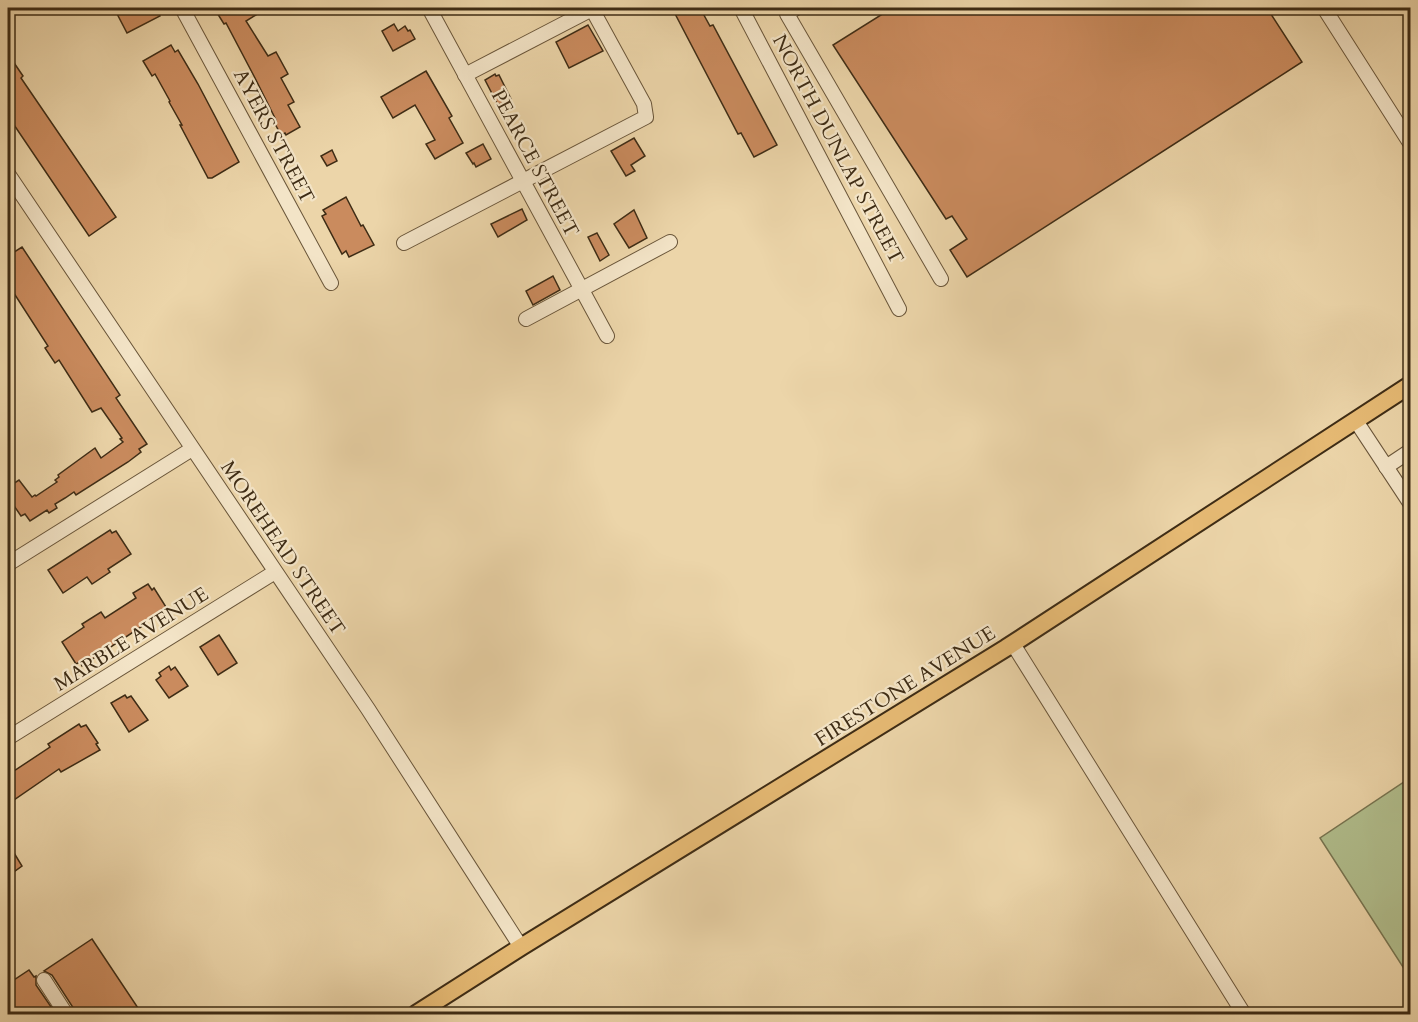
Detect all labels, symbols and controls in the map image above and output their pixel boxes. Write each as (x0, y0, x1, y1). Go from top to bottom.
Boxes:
street label: NORTH DUNLAP STREET (766, 30, 910, 269)
street label: AYERS STREET (227, 64, 321, 208)
street label: PEARCE STREET (485, 85, 585, 242)
street label: MOREHEAD STREET (214, 455, 352, 641)
street label: MARBLE AVENUE (49, 581, 213, 697)
street label: FIRESTONE AVENUE (810, 619, 1000, 753)

